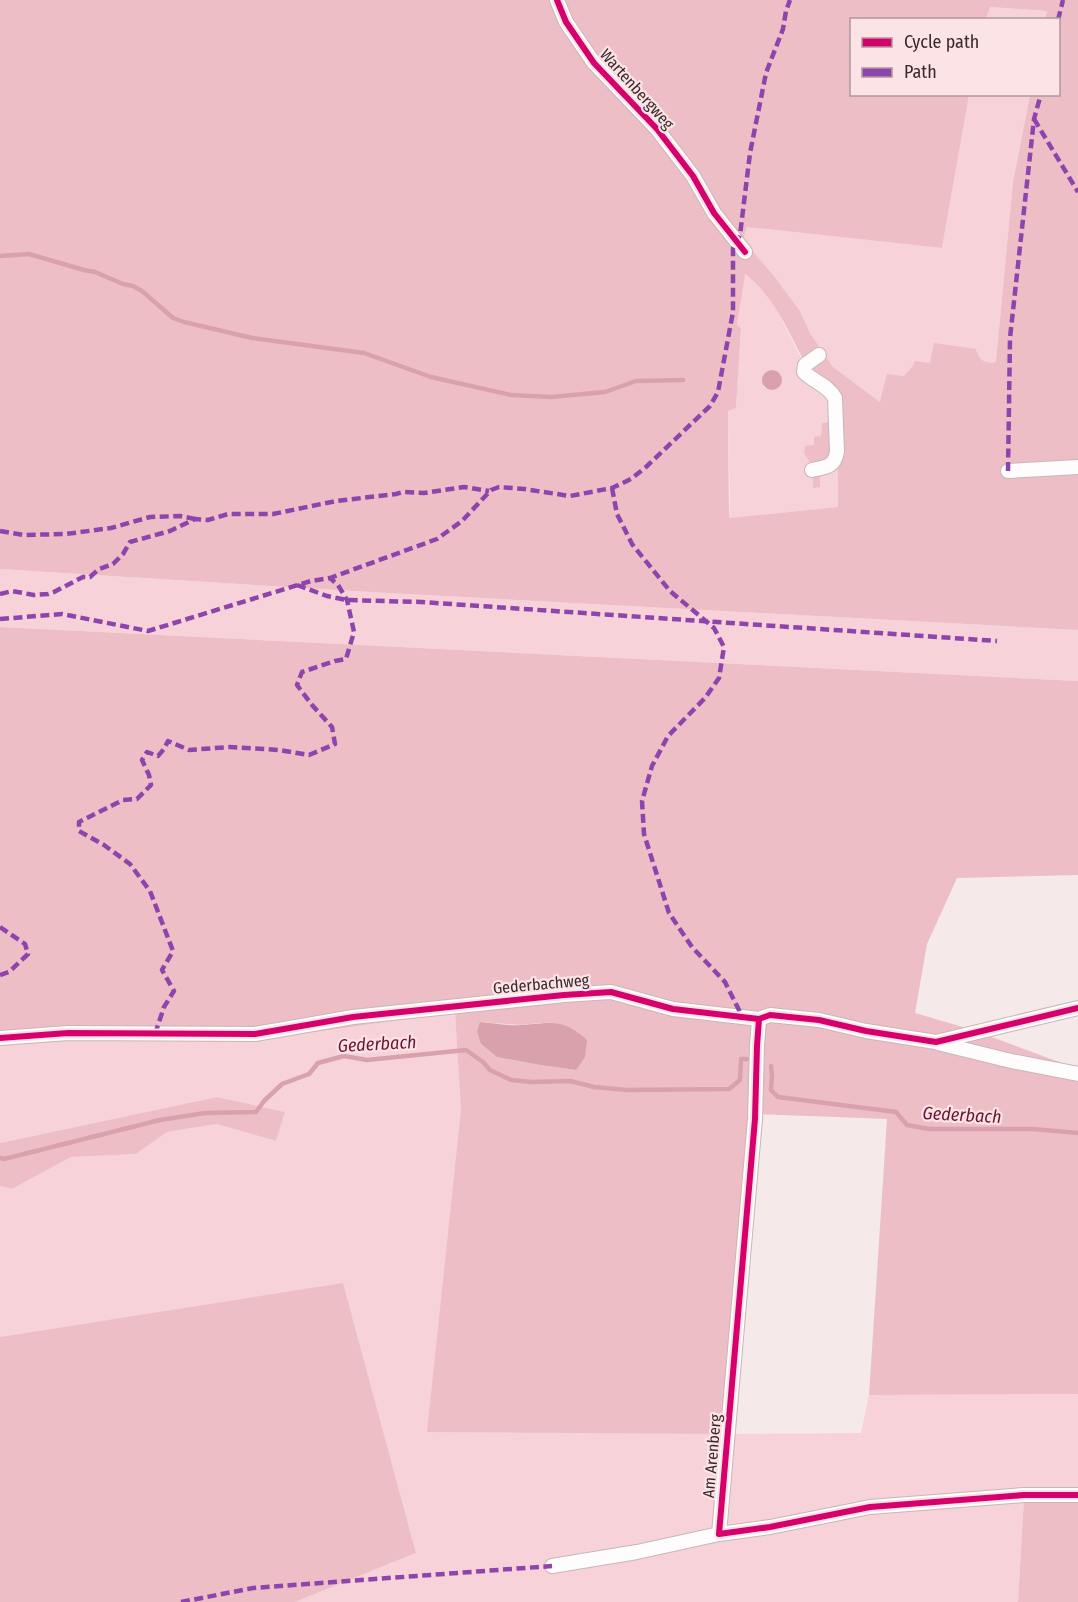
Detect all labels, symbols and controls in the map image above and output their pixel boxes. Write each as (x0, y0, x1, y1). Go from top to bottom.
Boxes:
legend (850, 18, 1060, 96)
text: Cycle path (904, 31, 979, 53)
street label: Wartenbergweg (596, 45, 678, 133)
text: Path (904, 61, 937, 83)
street label: Gederbachweg (492, 970, 590, 998)
water label: Gederbach (337, 1031, 417, 1057)
water label: Gederbach (922, 1102, 1002, 1128)
street label: Am Arenberg (699, 1413, 725, 1499)

